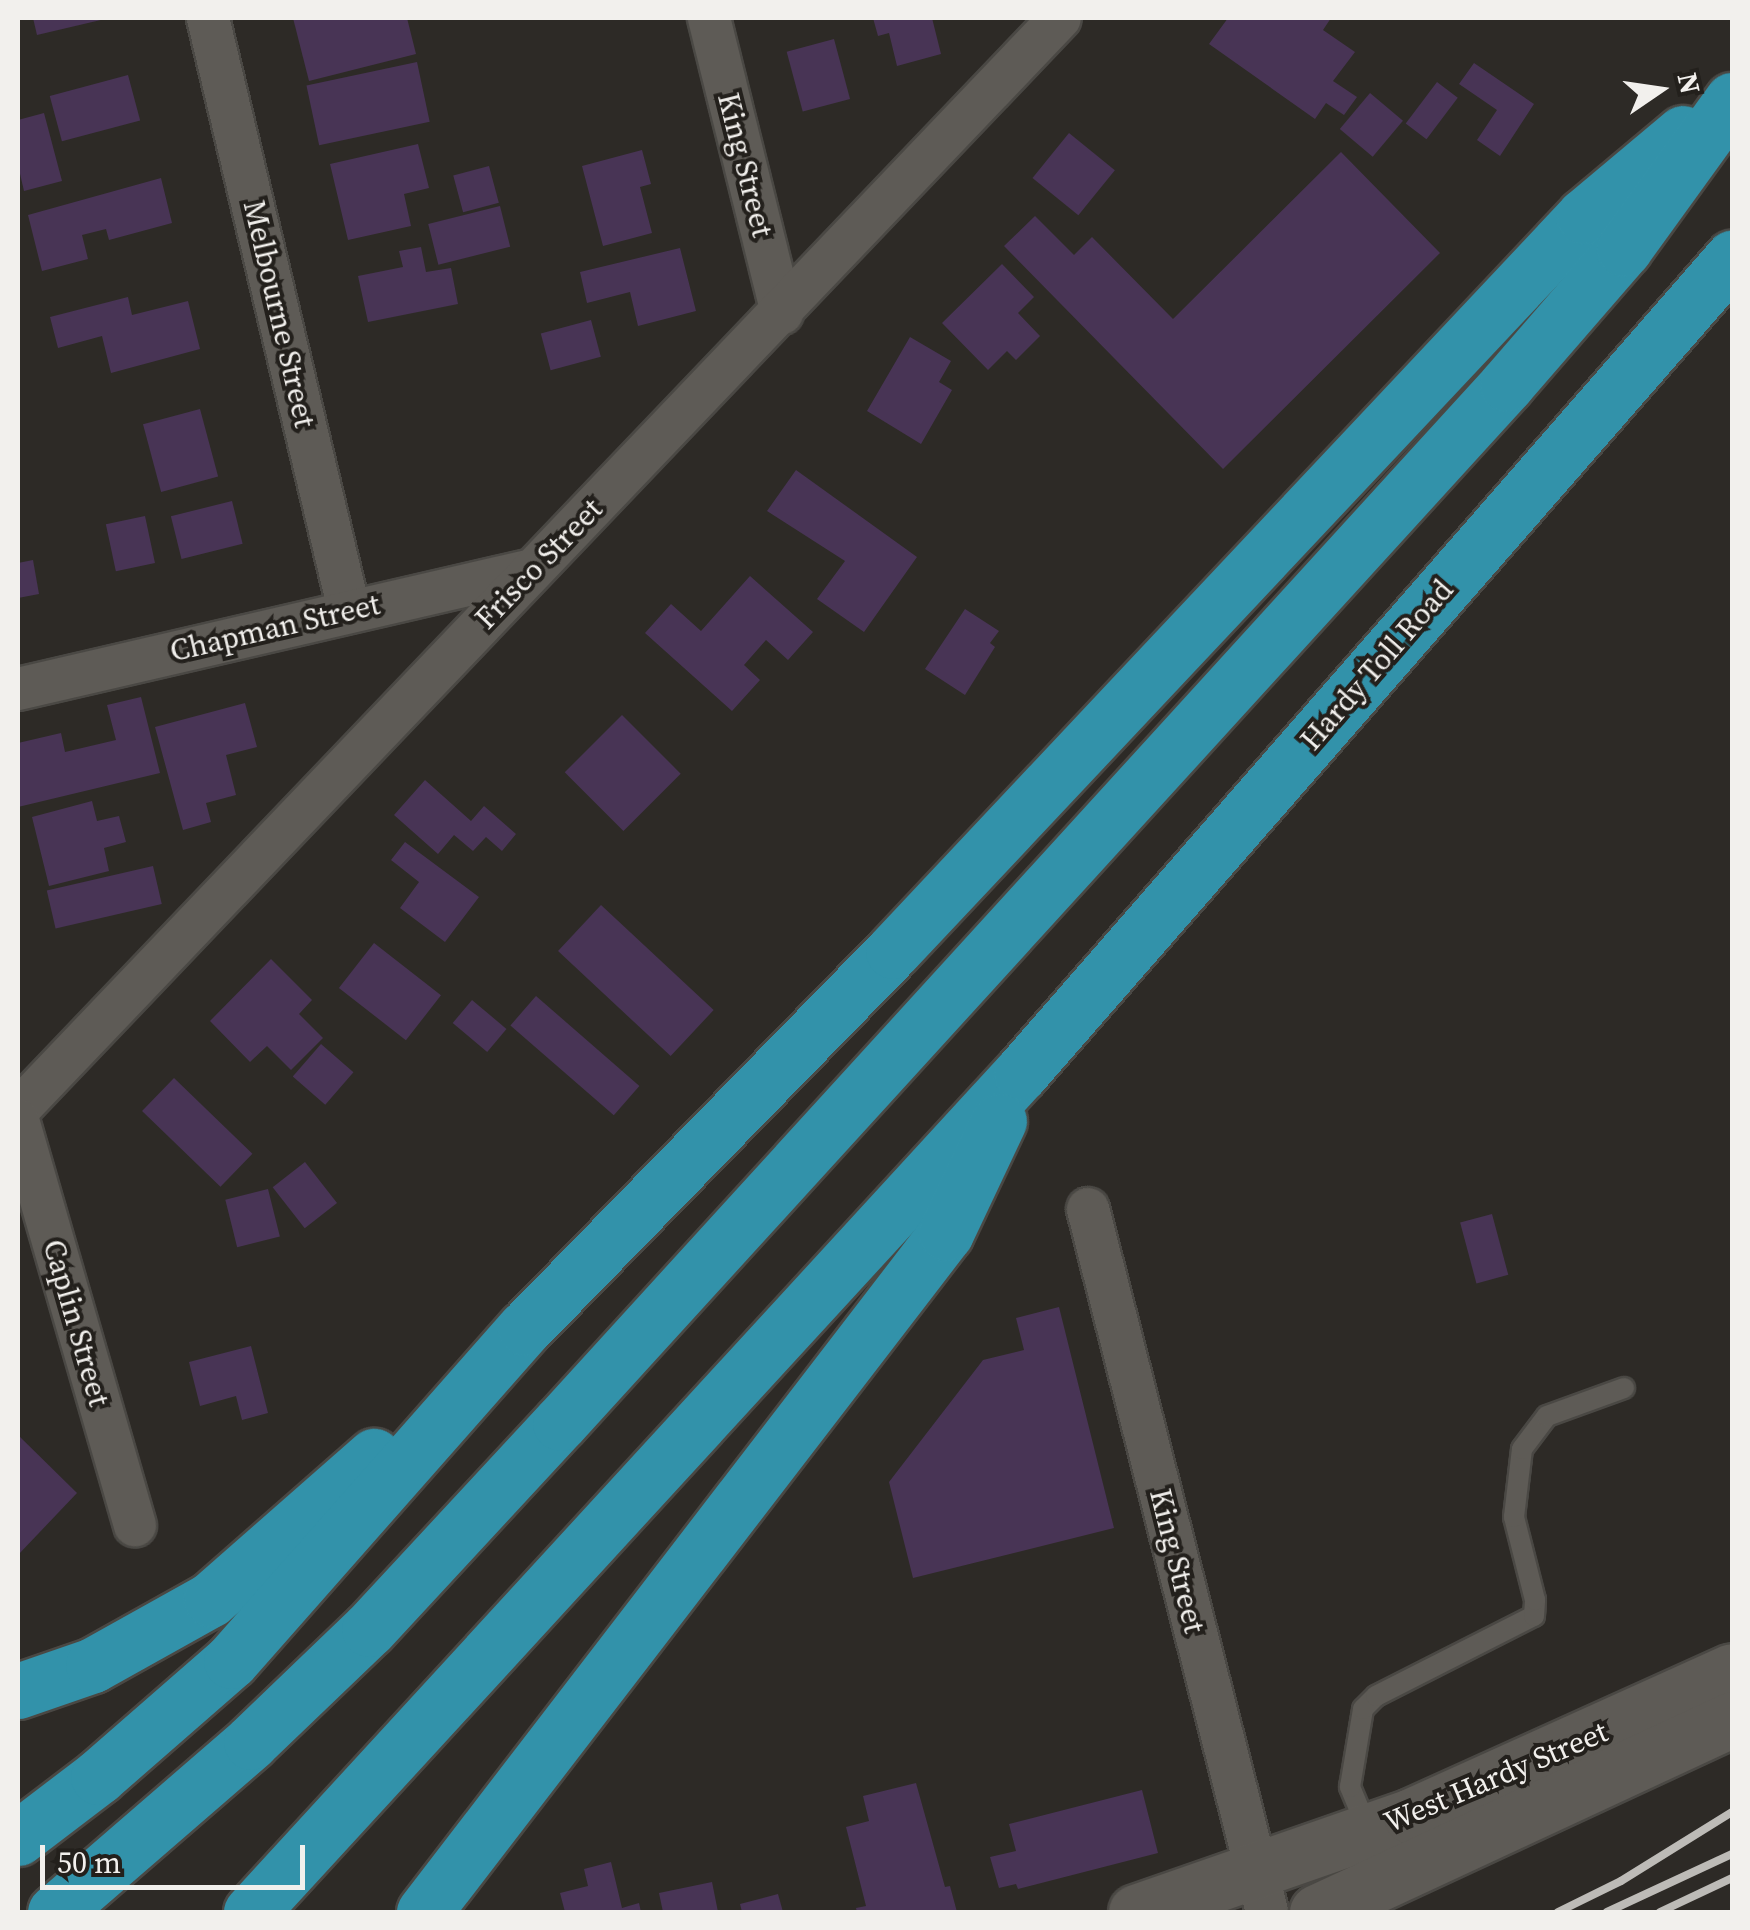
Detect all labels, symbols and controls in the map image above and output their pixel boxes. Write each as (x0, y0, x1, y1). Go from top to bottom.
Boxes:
north arrow (1610, 40, 1710, 140)
text: N (1668, 69, 1710, 97)
street label: King Street (710, 89, 780, 241)
street label: Melbourne Street (235, 197, 323, 431)
street label: Frisco Street (468, 491, 610, 637)
street label: Hardy Toll Road (1293, 572, 1461, 758)
street label: Chapman Street (167, 586, 383, 670)
street label: Caplin Street (35, 1236, 117, 1410)
street label: King Street (1142, 1485, 1212, 1637)
street label: West Hardy Street (1379, 1714, 1613, 1840)
scale bar (45, 1825, 310, 1887)
text: 50 m (57, 1842, 121, 1883)

